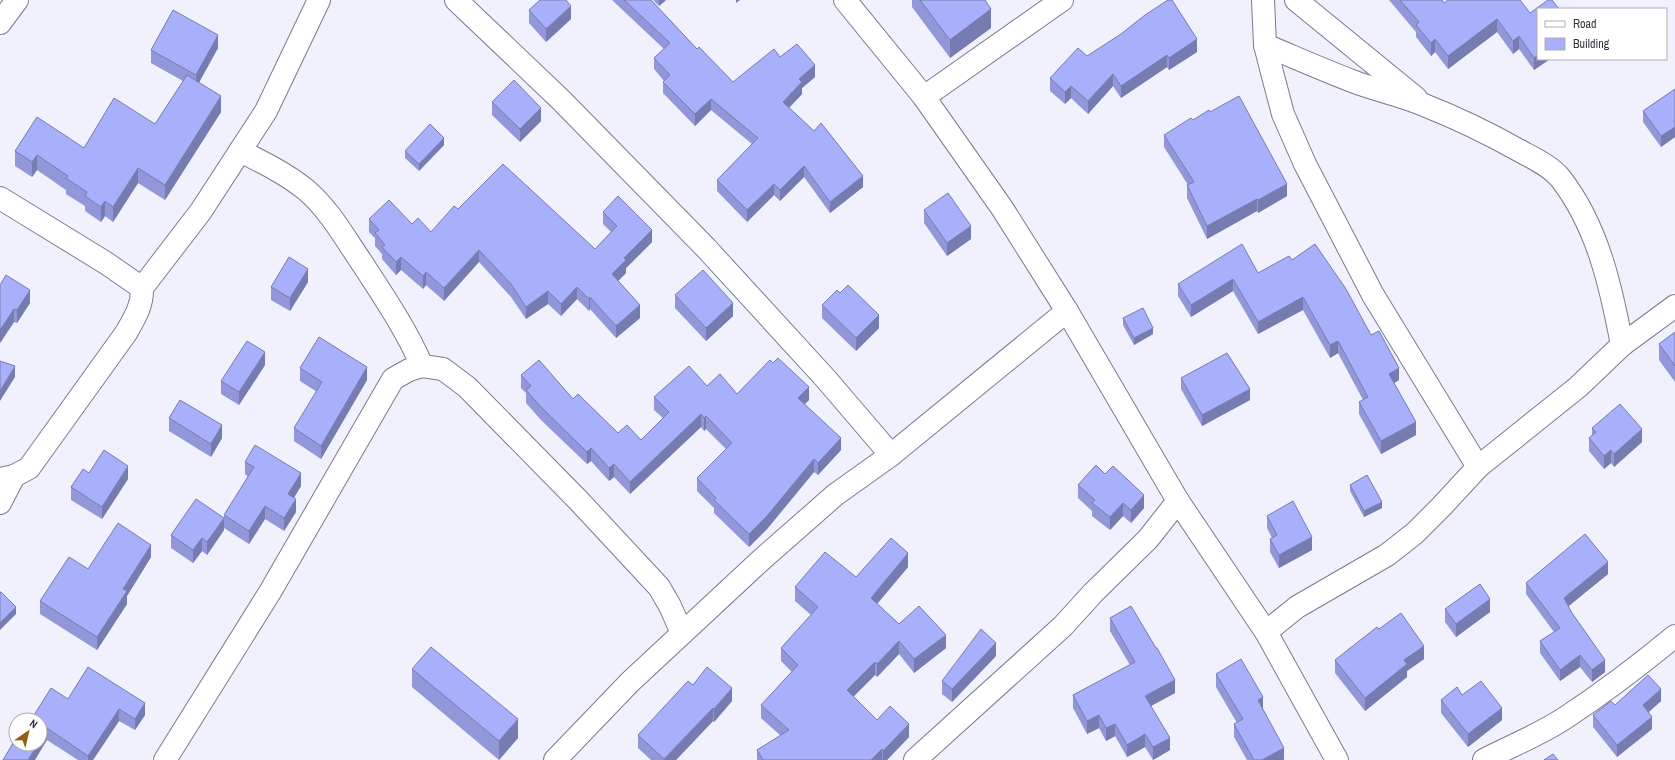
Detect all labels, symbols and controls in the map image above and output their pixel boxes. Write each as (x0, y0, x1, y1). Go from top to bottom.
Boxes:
legend (1537, 8, 1667, 60)
text: Road (1573, 16, 1597, 32)
text: Building (1573, 36, 1610, 52)
north arrow (8, 712, 48, 752)
text: N (27, 716, 40, 731)

